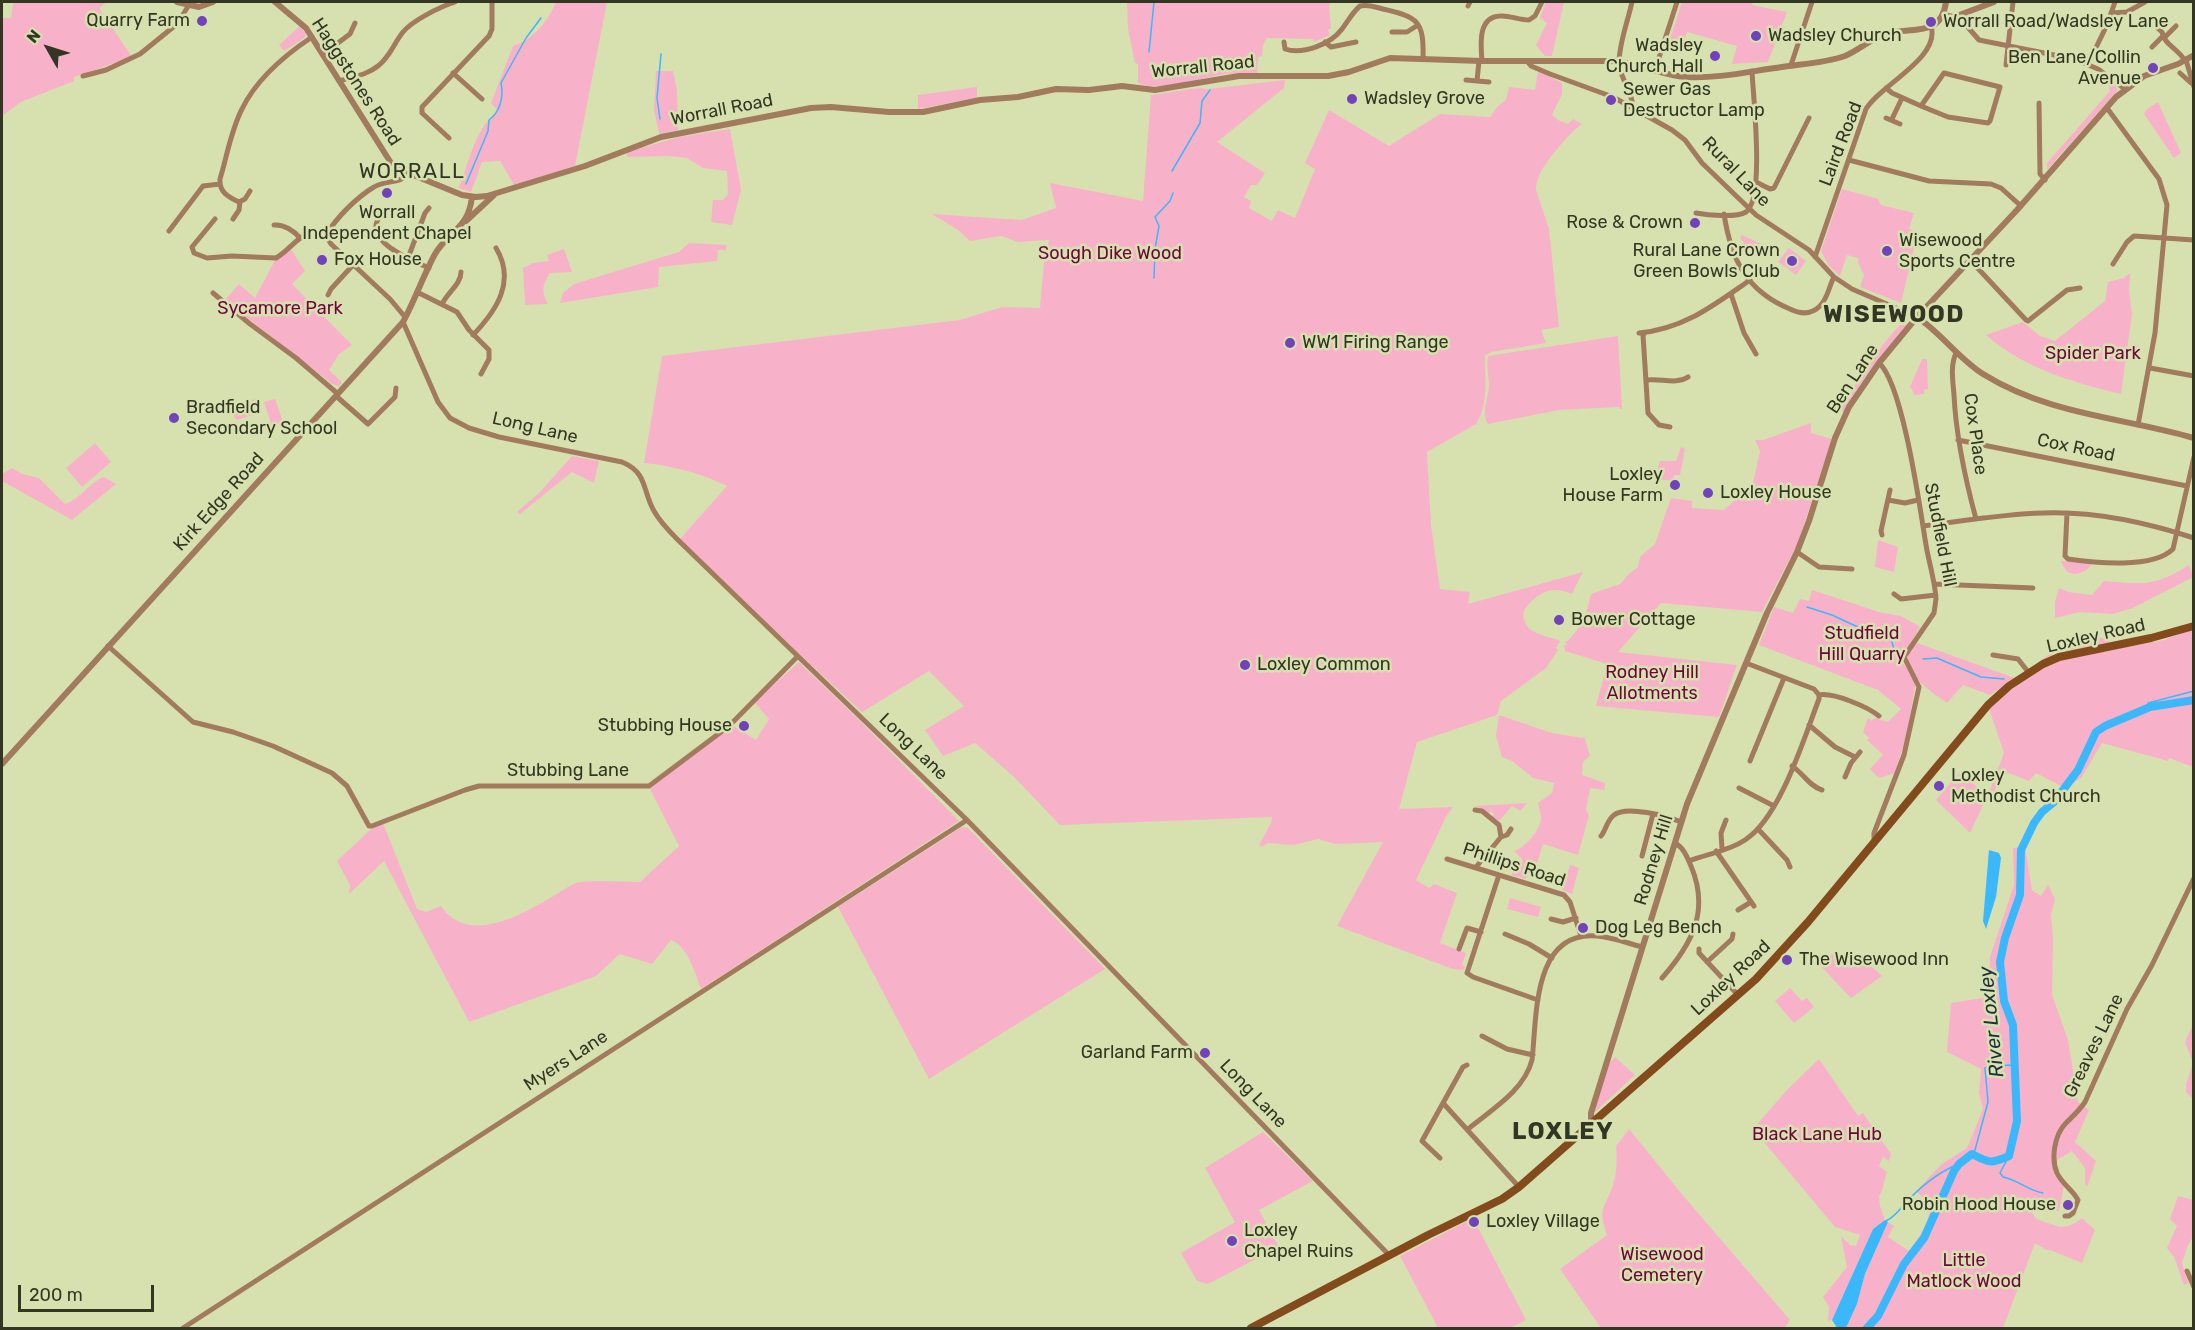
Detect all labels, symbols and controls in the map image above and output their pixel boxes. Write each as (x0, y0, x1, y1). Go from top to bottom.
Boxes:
place label: Quarry Farm (86, 10, 190, 32)
place label: Worrall Road/Wadsley Lane (1943, 11, 2169, 33)
marker: Quarry Farm (195, 14, 209, 28)
street label: Haggstones Road (307, 14, 405, 150)
marker: Worrall Road/Wadsley Lane (1924, 15, 1938, 29)
north arrow (18, 18, 78, 78)
place label: Wadsley Church (1768, 25, 1902, 47)
text: N (23, 26, 45, 47)
marker: Wadsley Church (1749, 29, 1763, 43)
place label: Wadsley Church Hall (1606, 35, 1703, 78)
place label: Ben Lane/Collin Avenue (2008, 47, 2141, 90)
marker: Wadsley Church Hall (1708, 49, 1722, 63)
street label: Worrall Road (1150, 51, 1256, 83)
marker: Ben Lane/Collin Avenue (2146, 61, 2160, 75)
place label: Sewer Gas Destructor Lamp (1623, 79, 1765, 122)
place label: Wadsley Grove (1364, 88, 1485, 110)
street label: Worrall Road (669, 90, 775, 130)
marker: Wadsley Grove (1345, 92, 1359, 106)
marker: Sewer Gas Destructor Lamp (1604, 93, 1618, 107)
street label: Laird Road (1815, 99, 1867, 189)
street label: Rural Lane (1697, 132, 1775, 212)
district label: WORRALL (359, 159, 465, 185)
marker: Worrall Independent Chapel (380, 186, 394, 200)
place label: Worrall Independent Chapel (302, 202, 472, 244)
place label: Rose & Crown (1566, 212, 1683, 234)
marker: Rose & Crown (1688, 216, 1702, 230)
place label: Wisewood Sports Centre (1899, 230, 2015, 272)
place label: Rural Lane Crown Green Bowls Club (1632, 240, 1780, 282)
park label: Sough Dike Wood (1038, 243, 1182, 265)
marker: Wisewood Sports Centre (1880, 244, 1894, 258)
place label: Fox House (334, 249, 422, 271)
marker: Fox House (315, 253, 329, 267)
marker: Rural Lane Crown Green Bowls Club (1785, 254, 1799, 268)
park label: Sycamore Park (217, 298, 343, 320)
district label: WISEWOOD (1823, 301, 1965, 329)
place label: WW1 Firing Range (1302, 332, 1449, 354)
marker: WW1 Firing Range (1283, 336, 1297, 350)
street label: Ben Lane (1823, 340, 1883, 418)
park label: Spider Park (2045, 343, 2141, 365)
street label: Cox Place (1959, 392, 1991, 476)
place label: Bradfield Secondary School (186, 397, 337, 440)
street label: Long Lane (490, 408, 580, 448)
marker: Bradfield Secondary School (167, 411, 181, 425)
street label: Cox Road (2035, 429, 2117, 467)
street label: Kirk Edge Road (169, 448, 269, 556)
place label: Loxley House Farm (1563, 464, 1663, 506)
marker: Loxley House Farm (1668, 478, 1682, 492)
street label: Studfield Hill (1919, 481, 1961, 589)
place label: Loxley House (1720, 482, 1831, 504)
marker: Loxley House (1701, 486, 1715, 500)
place label: Bower Cottage (1571, 609, 1696, 631)
marker: Bower Cottage (1552, 613, 1566, 627)
street label: Loxley Road (2044, 614, 2148, 658)
park label: Studfield Hill Quarry (1819, 623, 1905, 666)
place label: Loxley Common (1257, 654, 1391, 676)
marker: Loxley Common (1238, 658, 1252, 672)
park label: Rodney Hill Allotments (1605, 662, 1699, 704)
street label: Long Lane (874, 709, 952, 785)
place label: Stubbing House (598, 715, 732, 737)
marker: Stubbing House (737, 719, 751, 733)
street label: Stubbing Lane (507, 760, 629, 782)
place label: Loxley Methodist Church (1951, 765, 2101, 808)
marker: Loxley Methodist Church (1932, 779, 1946, 793)
street label: Rodney Hill (1630, 812, 1678, 908)
street label: Phillips Road (1460, 838, 1568, 892)
place label: Dog Leg Bench (1595, 917, 1722, 939)
marker: Dog Leg Bench (1576, 921, 1590, 935)
street label: Loxley Road (1687, 936, 1775, 1020)
place label: The Wisewood Inn (1799, 949, 1949, 971)
marker: The Wisewood Inn (1780, 953, 1794, 967)
water label: River Loxley (1974, 965, 2010, 1079)
street label: Greaves Lane (2059, 990, 2129, 1102)
street label: Myers Lane (520, 1026, 612, 1096)
place label: Garland Farm (1081, 1042, 1193, 1064)
marker: Garland Farm (1198, 1046, 1212, 1060)
street label: Long Lane (1215, 1055, 1291, 1133)
district label: LOXLEY (1512, 1118, 1614, 1146)
park label: Black Lane Hub (1752, 1124, 1882, 1146)
place label: Robin Hood House (1902, 1194, 2056, 1216)
marker: Robin Hood House (2061, 1198, 2075, 1212)
place label: Loxley Village (1486, 1211, 1600, 1233)
marker: Loxley Village (1467, 1215, 1481, 1229)
place label: Loxley Chapel Ruins (1244, 1220, 1354, 1262)
marker: Loxley Chapel Ruins (1225, 1234, 1239, 1248)
park label: Wisewood Cemetery (1620, 1244, 1704, 1286)
park label: Little Matlock Wood (1907, 1250, 2021, 1292)
scale bar (21, 1273, 158, 1311)
text: 200 m (29, 1284, 83, 1306)

